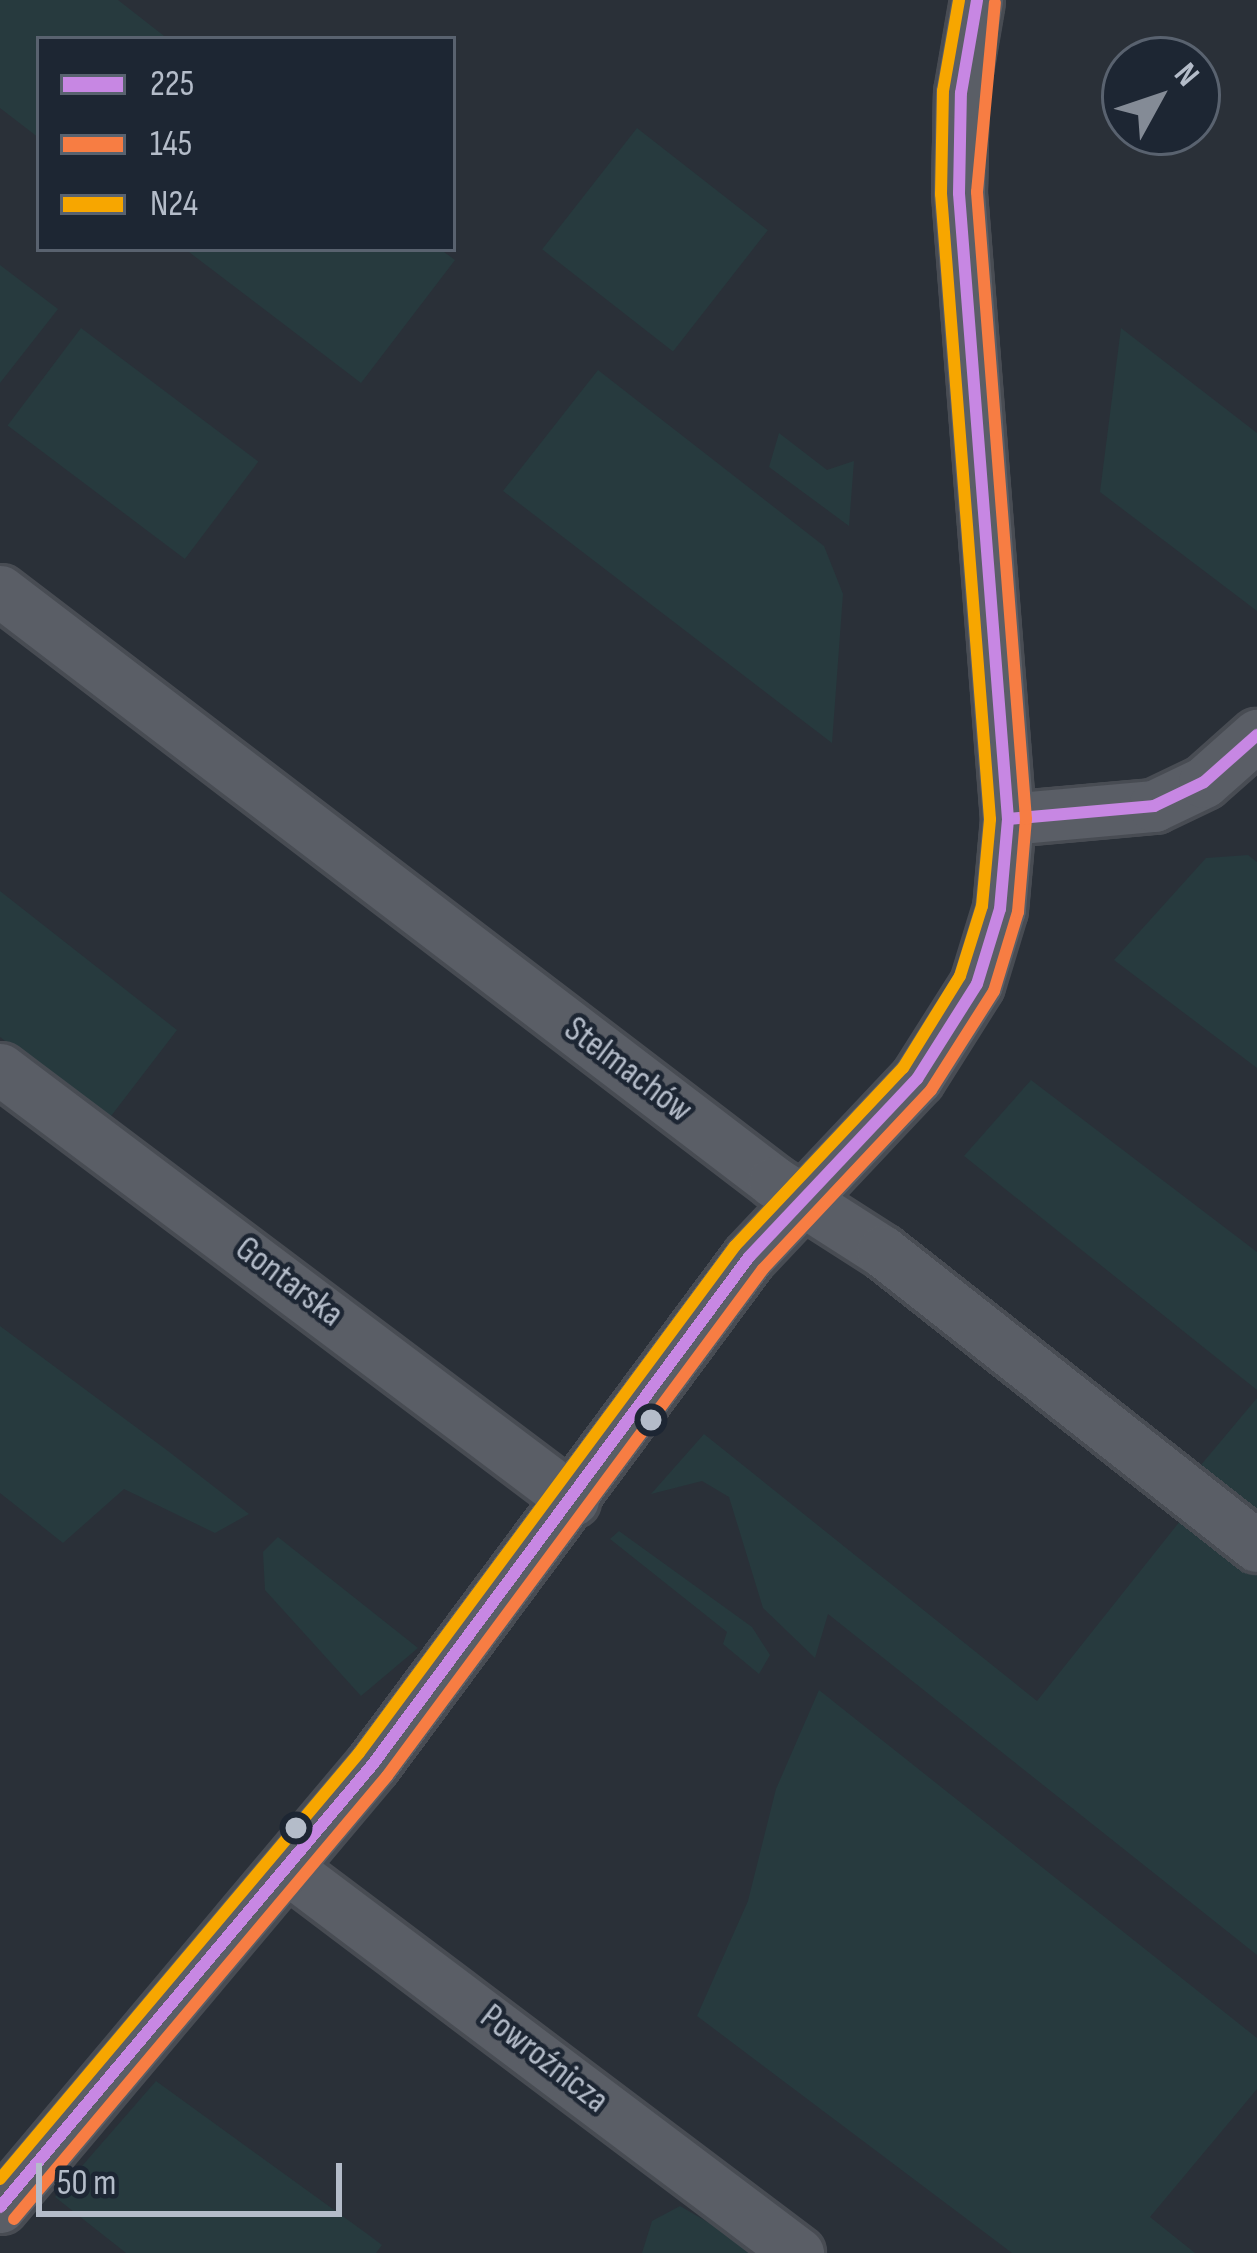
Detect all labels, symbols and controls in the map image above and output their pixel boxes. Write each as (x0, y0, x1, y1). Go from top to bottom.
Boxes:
legend (36, 36, 456, 252)
north arrow (1101, 36, 1221, 156)
text: N (1165, 55, 1207, 94)
text: 225 (150, 63, 194, 106)
text: 145 (150, 123, 192, 166)
text: N24 (150, 183, 198, 226)
street label: Stelmachów (555, 1008, 701, 1132)
street label: Gontarska (227, 1228, 351, 1336)
unlabelled marker (640, 1409, 662, 1431)
unlabelled marker (285, 1817, 307, 1839)
street label: Powroźnicza (471, 1996, 617, 2122)
scale bar (42, 2139, 348, 2213)
text: 50 m (57, 2162, 116, 2205)

